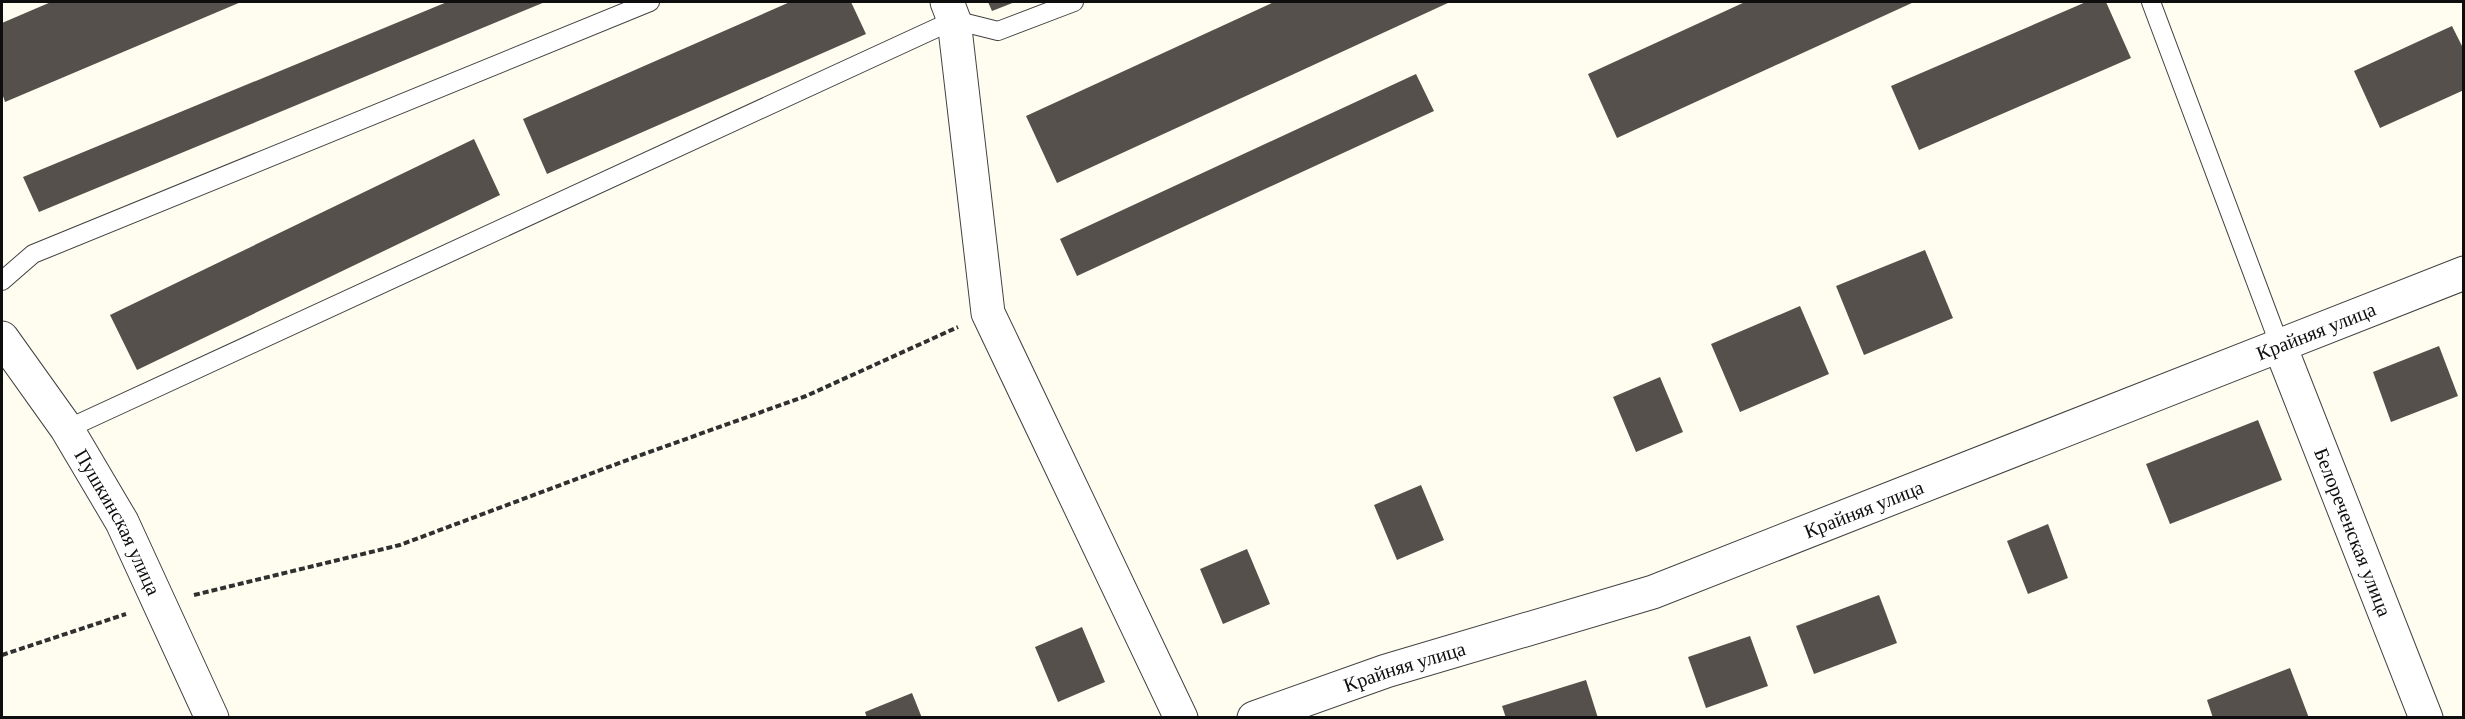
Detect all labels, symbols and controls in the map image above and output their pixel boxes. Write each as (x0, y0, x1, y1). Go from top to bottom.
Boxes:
street label: Крайняя улица (2253, 298, 2379, 365)
street label: Пушкинская улица (70, 445, 165, 599)
street label: Белореченская улица (2310, 445, 2396, 620)
street label: Крайняя улица (1801, 476, 1927, 542)
street label: Крайняя улица (1341, 637, 1468, 696)

